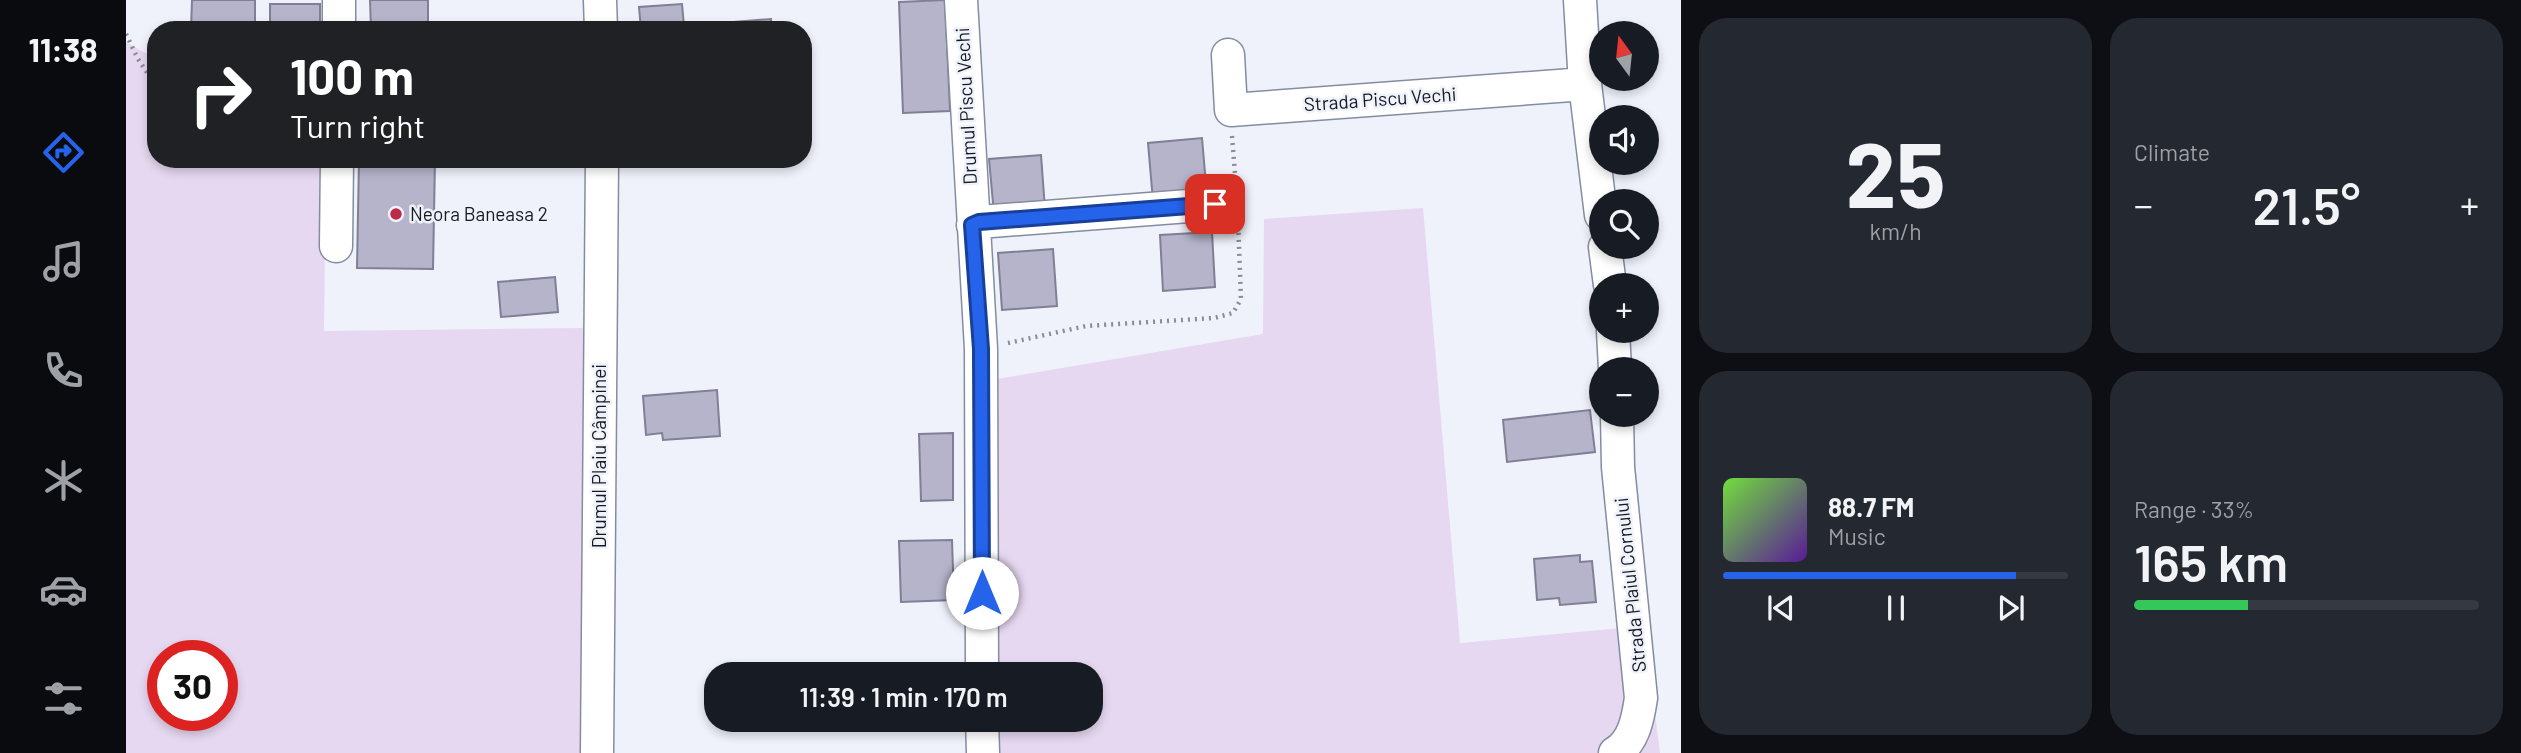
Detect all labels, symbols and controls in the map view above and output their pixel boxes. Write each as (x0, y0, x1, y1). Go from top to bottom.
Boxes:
north arrow (1589, 21, 1659, 91)
map controls (1589, 21, 1659, 427)
street label: Drumul Piscu Vechi (950, 27, 981, 185)
text: 11:38 (28, 30, 98, 68)
text: 100 m (290, 46, 414, 105)
icon: right (175, 49, 266, 140)
street label: Strada Piscu Vechi (1303, 82, 1457, 115)
button: sound (1589, 105, 1659, 175)
text: Turn right (290, 106, 425, 144)
text: 25 (1845, 117, 1946, 226)
icon: directions (39, 128, 88, 177)
text: Climate (2134, 138, 2210, 166)
text: 21.5° (2253, 173, 2360, 235)
pin (1185, 174, 1245, 234)
text: − (2134, 181, 2153, 227)
text: + (2460, 181, 2479, 227)
icon: arrive (1196, 185, 1234, 223)
button: search (1589, 189, 1659, 259)
place label: Neora Baneasa 2 (410, 202, 548, 225)
marker: Neora Baneasa 2 (388, 206, 404, 222)
text: km/h (1869, 217, 1922, 245)
icon: music (39, 237, 88, 286)
button: + (1589, 273, 1659, 343)
icon: phone (39, 346, 88, 395)
button: − (1589, 357, 1659, 427)
street label: Drumul Plaiu Câmpinei (587, 364, 610, 548)
icon: climate (39, 456, 88, 505)
text: 88.7 FM (1828, 491, 1914, 522)
text: Range · 33% (2134, 495, 2254, 523)
street label: Strada Plaiul Cornului (1609, 497, 1650, 674)
text: Music (1828, 522, 1886, 550)
text: 165 km (2134, 530, 2288, 592)
position arrow (945, 556, 1019, 630)
icon: car (39, 565, 88, 614)
icon: previous (1762, 589, 1800, 627)
icon: pause (1877, 589, 1915, 627)
icon: next (1992, 589, 2030, 627)
speed limit sign: 30 (147, 640, 238, 731)
icon: filters (39, 674, 88, 723)
text: 11:39 · 1 min · 170 m (800, 681, 1007, 712)

